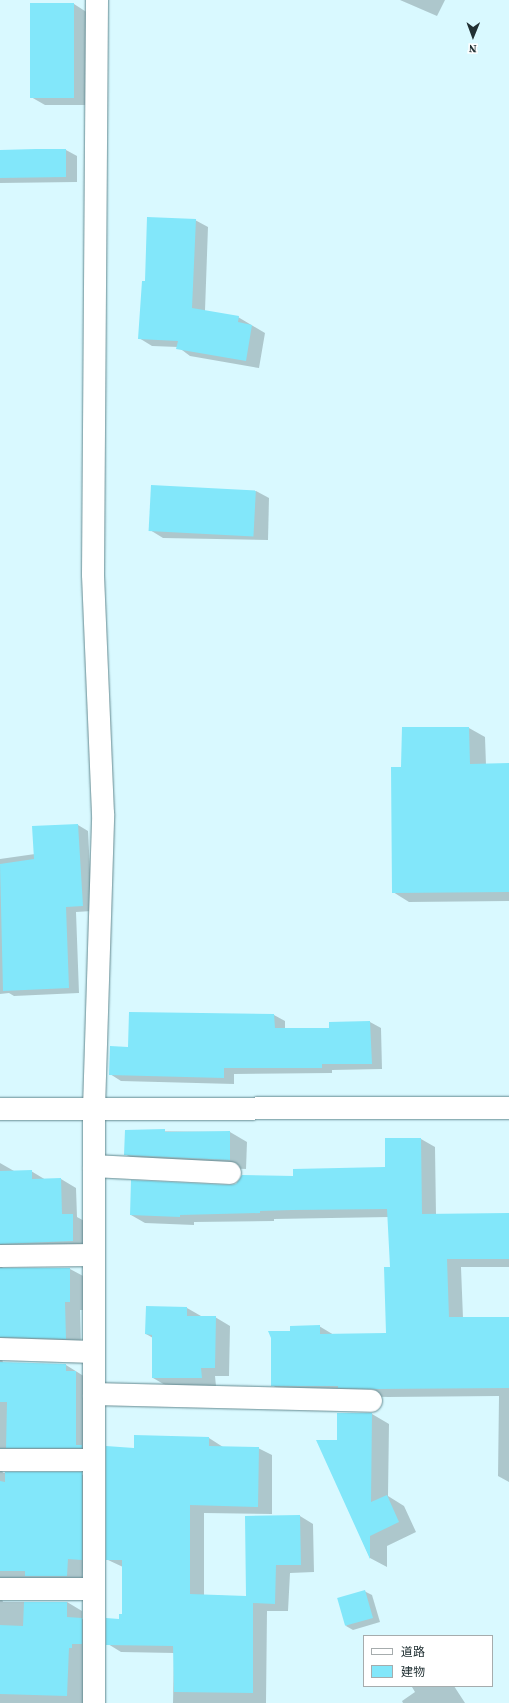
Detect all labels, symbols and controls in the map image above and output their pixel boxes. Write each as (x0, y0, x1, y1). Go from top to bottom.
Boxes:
north arrow (453, 16, 493, 56)
text: N (469, 41, 477, 56)
legend (363, 1635, 493, 1687)
text: 道路 (401, 1644, 425, 1660)
text: 建物 (401, 1664, 425, 1680)

